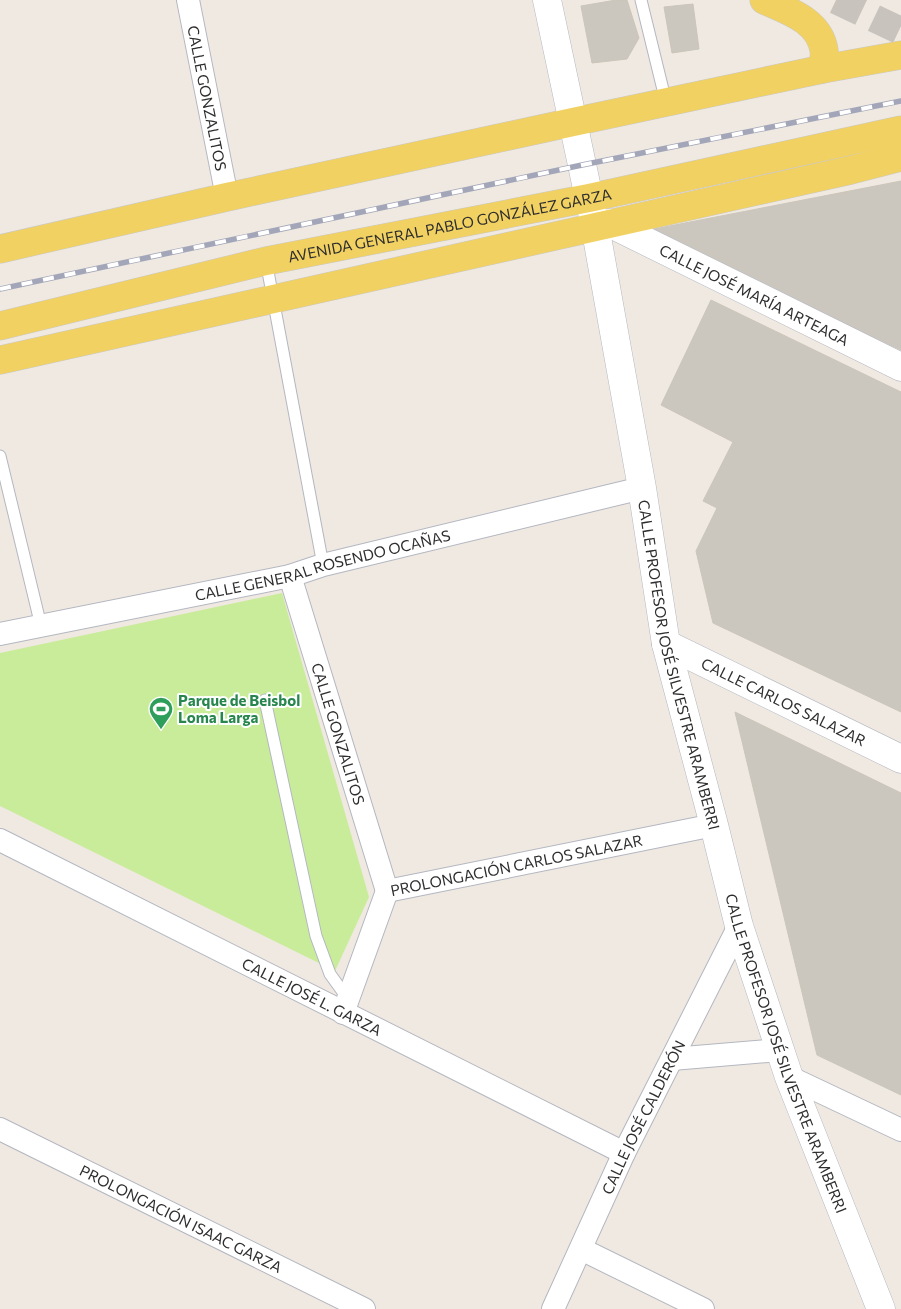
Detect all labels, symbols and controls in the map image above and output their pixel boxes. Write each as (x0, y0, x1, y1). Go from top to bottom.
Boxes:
street label: CALLE GONZALITOS (184, 24, 231, 172)
street label: AVENIDA GENERAL PABLO GONZÁLEZ GARZA (286, 184, 613, 266)
street label: CALLE JOSÉ MARÍA ARTEAGA (657, 240, 852, 349)
street label: CALLE PROFESOR JOSÉ SILVESTRE ARAMBERRI (635, 498, 724, 832)
street label: CALLE GENERAL ROSENDO OCAÑAS (193, 526, 452, 604)
street label: CALLE CARLOS SALAZAR (698, 654, 869, 749)
street label: CALLE GONZALITOS (308, 660, 369, 807)
place label: Parque de Beisbol Loma Larga (178, 691, 300, 726)
sports icon: Parque de Beisbol Loma Larga (148, 696, 174, 730)
street label: PROLONGACIÓN CARLOS SALAZAR (389, 831, 644, 899)
street label: CALLE PROFESOR JOSÉ SILVESTRE ARAMBERRI (722, 892, 851, 1215)
street label: CALLE JOSÉ L. GARZA (239, 954, 385, 1039)
street label: CALLE JOSÉ CALDERÓN (598, 1037, 689, 1197)
street label: PROLONGACIÓN ISAAC GARZA (77, 1161, 285, 1276)

